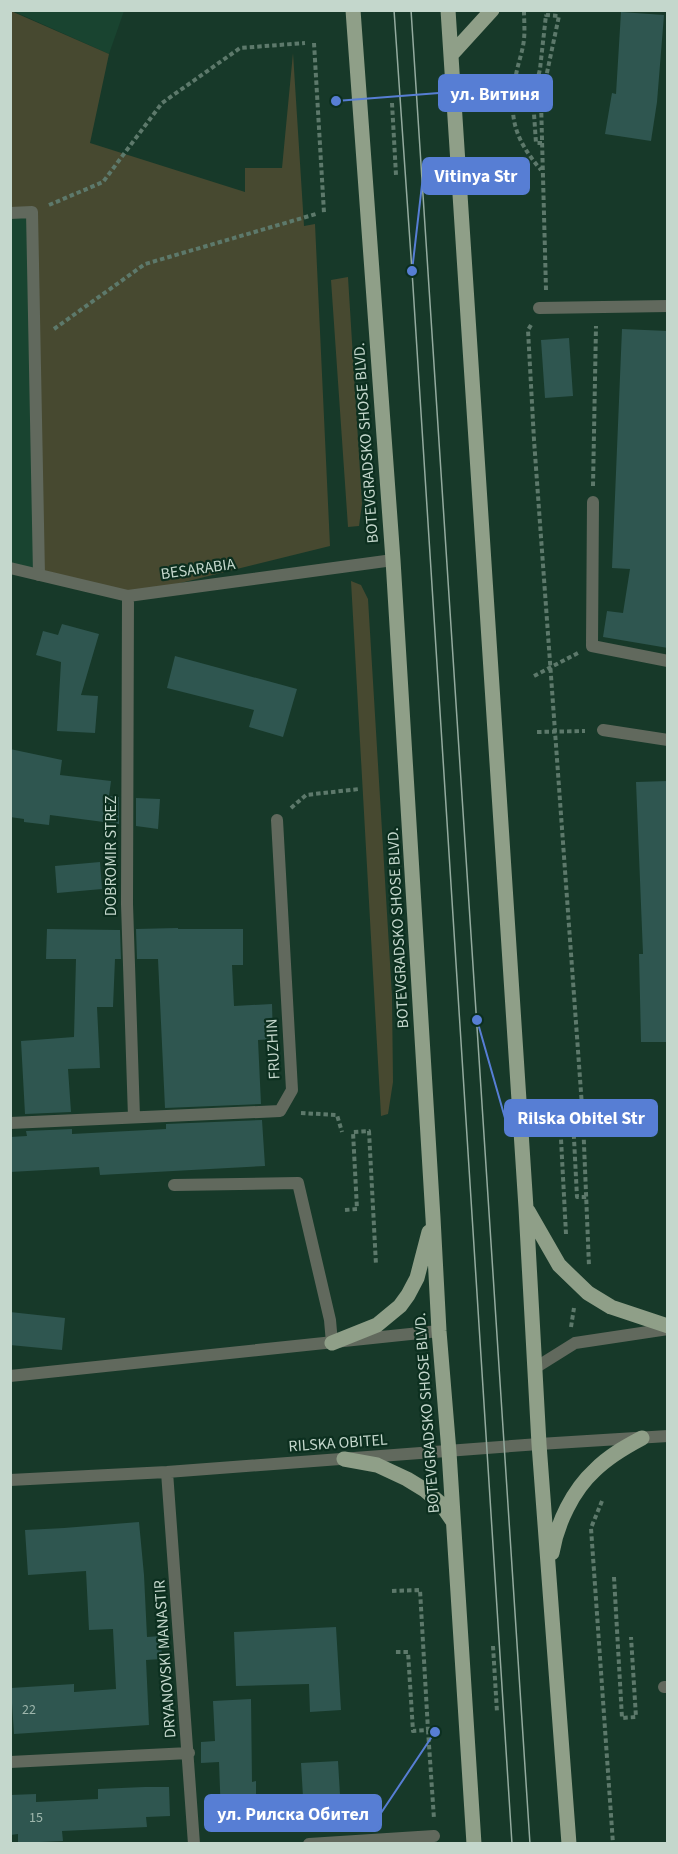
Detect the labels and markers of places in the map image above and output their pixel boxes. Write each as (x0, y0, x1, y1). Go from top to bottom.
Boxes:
callout: ул. Витиня (439, 75, 552, 111)
callout: Vitinya Str (423, 158, 529, 194)
callout: Rilska Obitel Str (505, 1100, 657, 1136)
callout: ул. Рилска Обител (205, 1795, 381, 1831)

